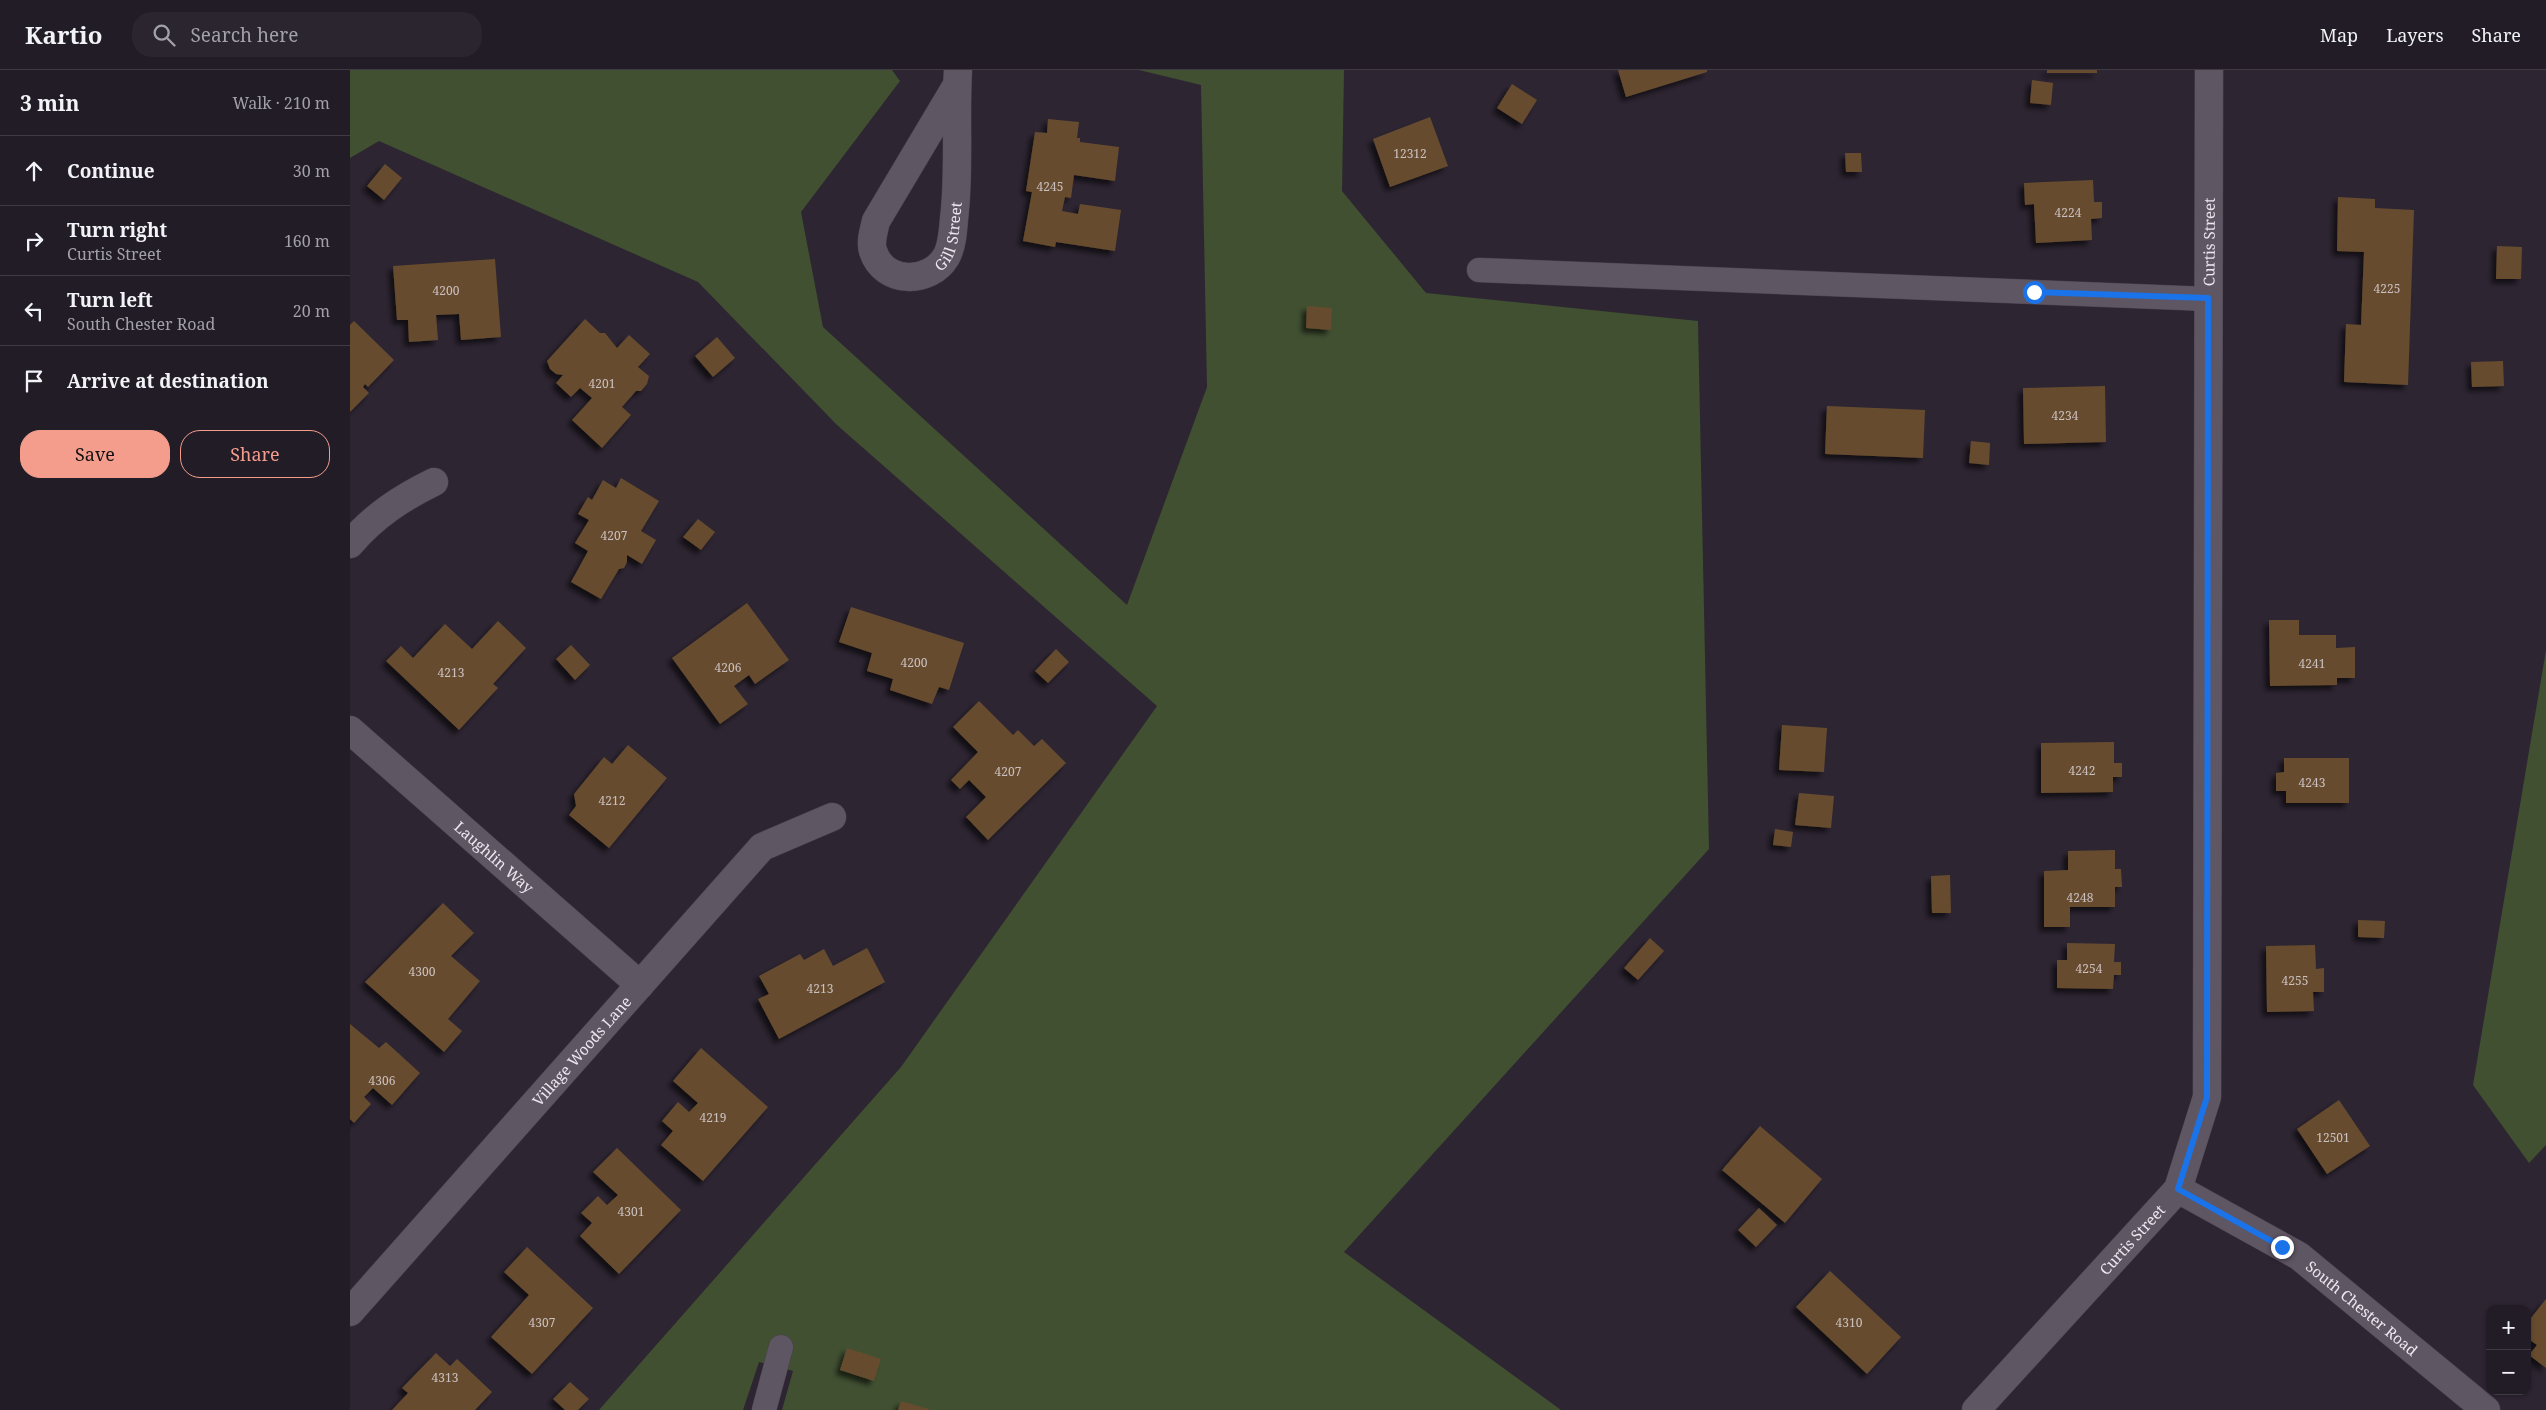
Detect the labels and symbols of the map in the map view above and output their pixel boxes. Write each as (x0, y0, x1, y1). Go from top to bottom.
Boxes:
house number: 12312 (1393, 145, 1427, 162)
house number: 4245 (1037, 178, 1063, 195)
street label: Curtis Street (2199, 198, 2219, 286)
street label: Gill Street (930, 201, 966, 275)
house number: 4224 (2055, 204, 2082, 221)
house number: 4225 (2374, 280, 2400, 297)
route start (2023, 281, 2046, 304)
house number: 4200 (433, 282, 460, 299)
house number: 4201 (589, 375, 615, 392)
house number: 4234 (2052, 407, 2079, 424)
house number: 4207 (601, 527, 628, 544)
house number: 4200 (901, 654, 928, 671)
house number: 4241 (2299, 655, 2325, 672)
house number: 4206 (715, 659, 742, 676)
house number: 4213 (438, 664, 465, 681)
house number: 4242 (2069, 762, 2095, 779)
house number: 4207 (995, 763, 1022, 780)
house number: 4243 (2299, 774, 2326, 791)
house number: 4212 (599, 792, 625, 809)
street label: Laughlin Way (450, 816, 538, 897)
house number: 4248 (2067, 889, 2094, 906)
house number: 4254 (2076, 960, 2103, 977)
house number: 4300 (409, 963, 436, 980)
house number: 4255 (2282, 972, 2308, 989)
house number: 4213 (807, 980, 834, 997)
street label: Village Woods Lane (527, 992, 635, 1110)
house number: 4306 (369, 1072, 396, 1089)
house number: 4219 (700, 1109, 726, 1126)
house number: 12501 (2316, 1129, 2350, 1146)
street label: Curtis Street (2095, 1200, 2169, 1279)
house number: 4301 (618, 1203, 644, 1220)
route end (2271, 1236, 2294, 1259)
street label: South Chester Road (2302, 1256, 2422, 1360)
house number: 4307 (529, 1314, 556, 1331)
house number: 4310 (1836, 1314, 1863, 1331)
house number: 4313 (432, 1369, 459, 1386)

